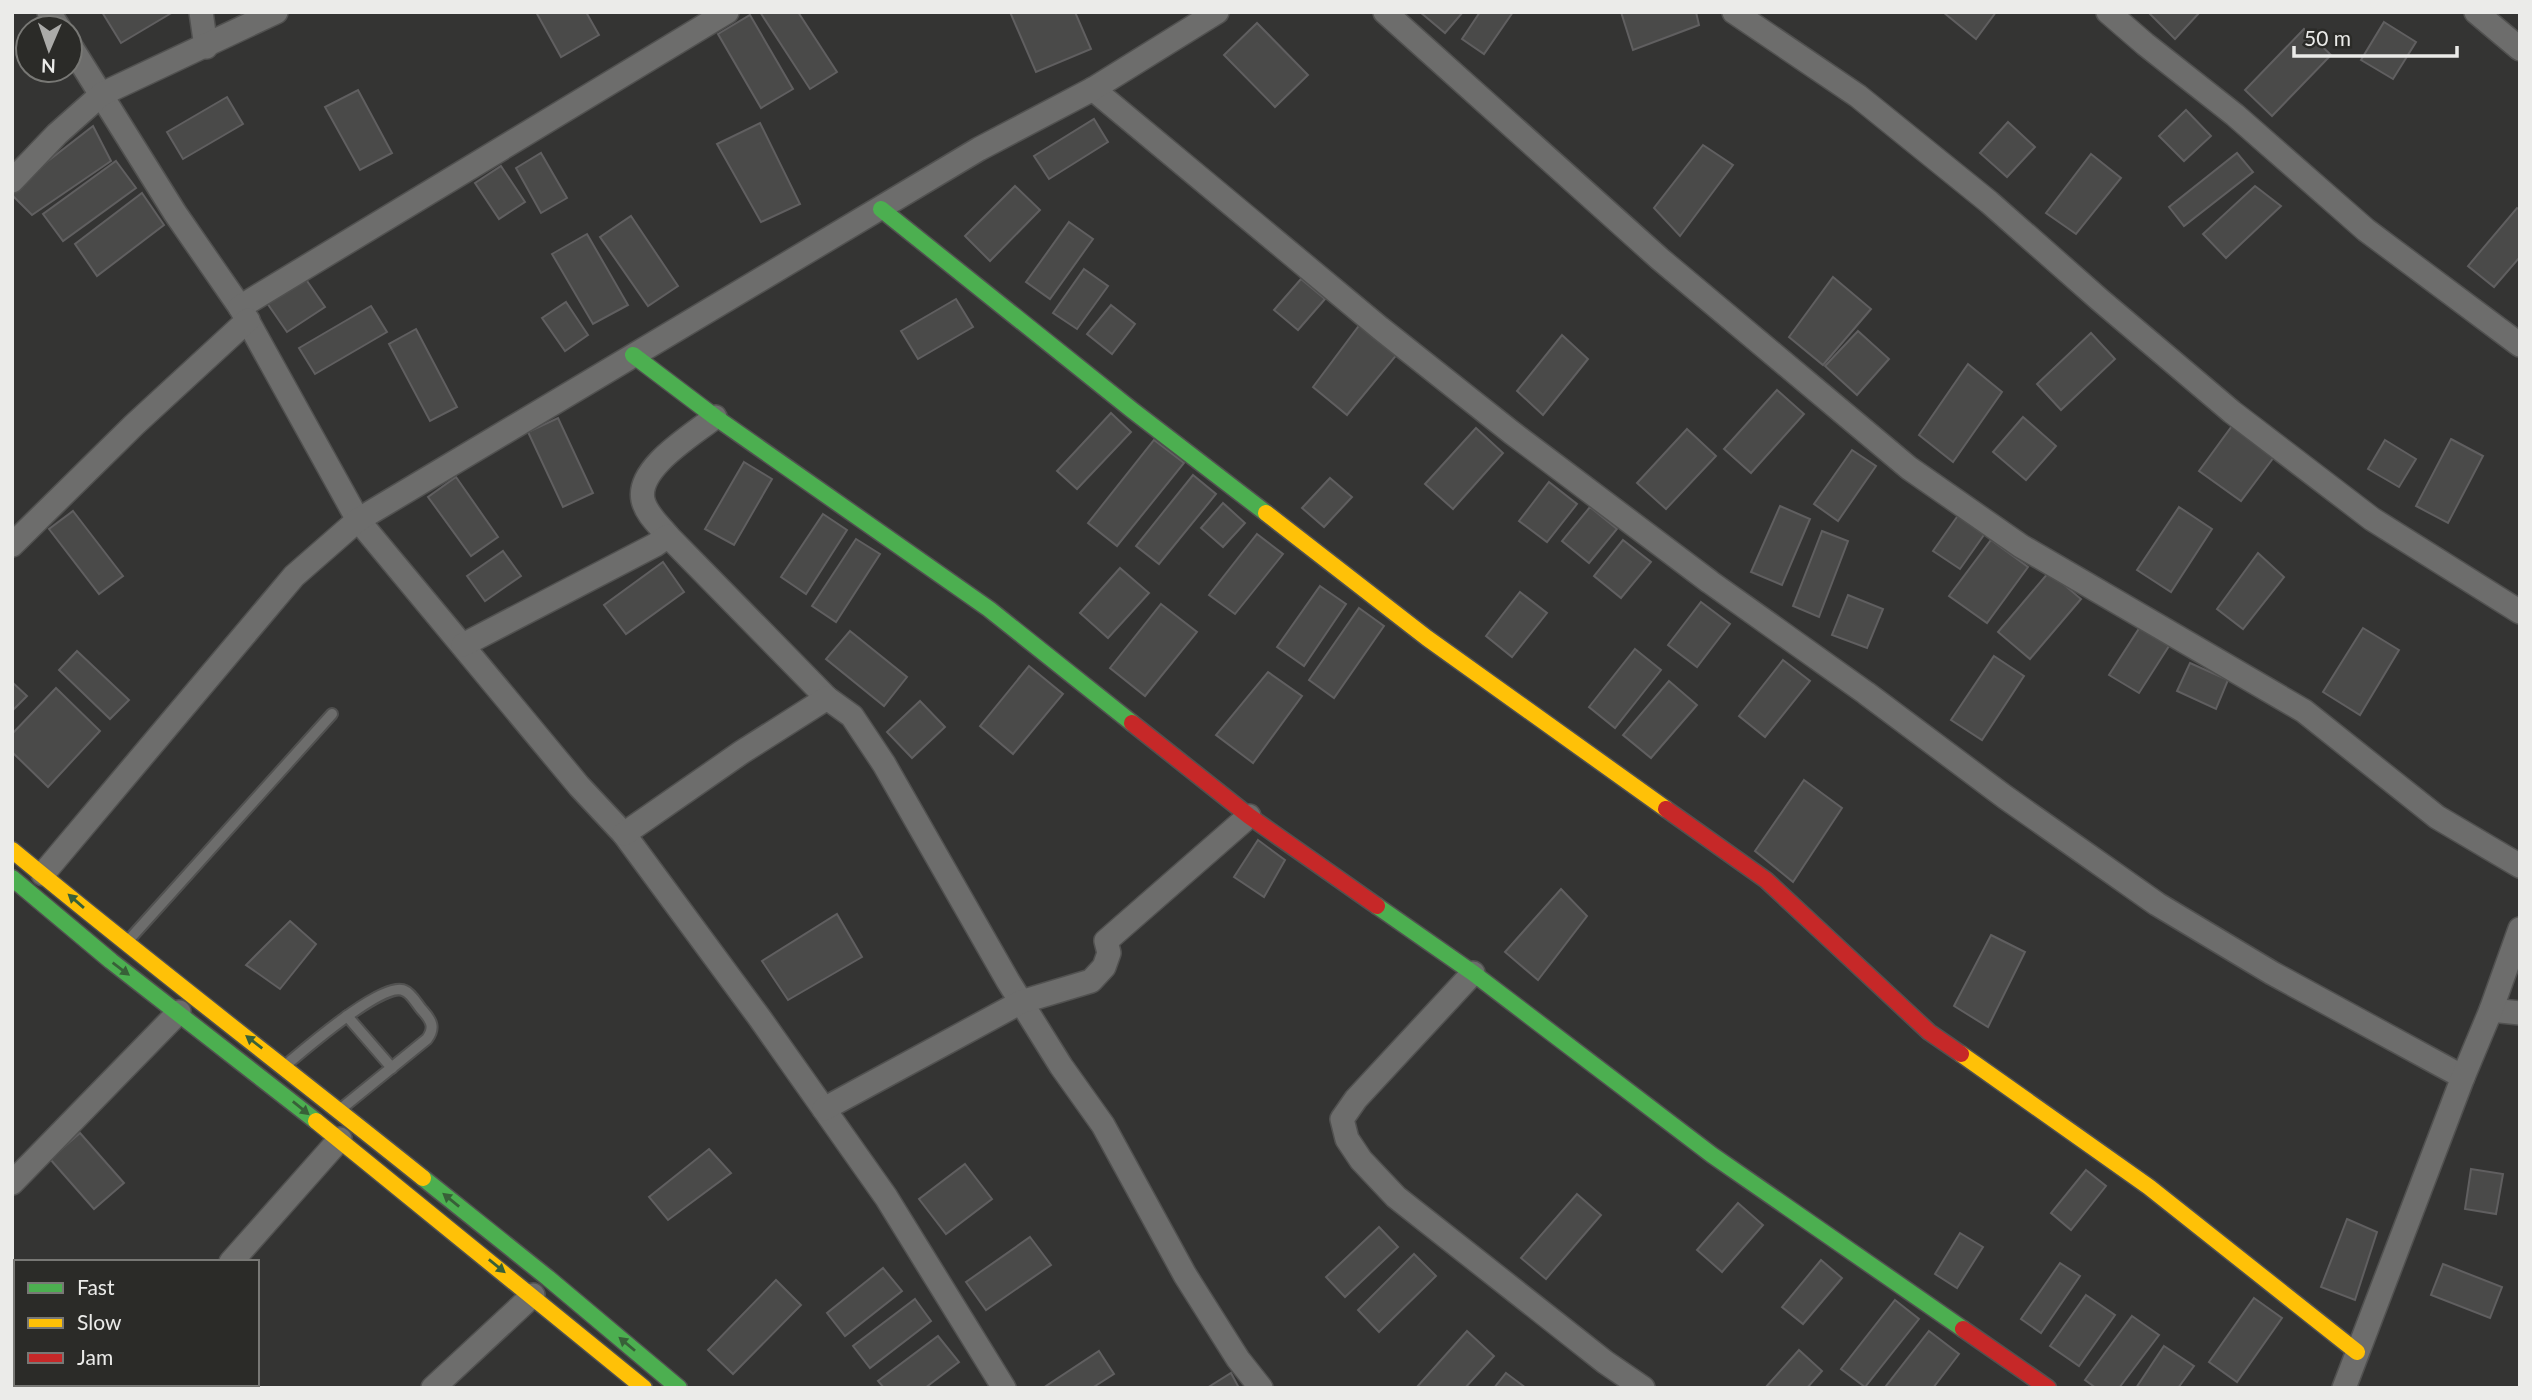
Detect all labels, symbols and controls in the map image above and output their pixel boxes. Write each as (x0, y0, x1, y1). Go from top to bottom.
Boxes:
north arrow (14, 14, 84, 84)
scale bar (2294, 14, 2457, 58)
text: 50 m (2304, 25, 2351, 50)
text: N (41, 55, 56, 78)
one-way arrow (67, 894, 84, 909)
one-way arrow (112, 961, 130, 975)
one-way arrow (246, 1035, 264, 1050)
one-way arrow (292, 1100, 310, 1116)
one-way arrow (442, 1193, 459, 1208)
one-way arrow (488, 1259, 506, 1274)
legend (14, 1260, 259, 1386)
text: Fast (77, 1274, 115, 1299)
text: Slow (77, 1309, 122, 1334)
one-way arrow (618, 1336, 636, 1352)
text: Jam (77, 1344, 113, 1369)

